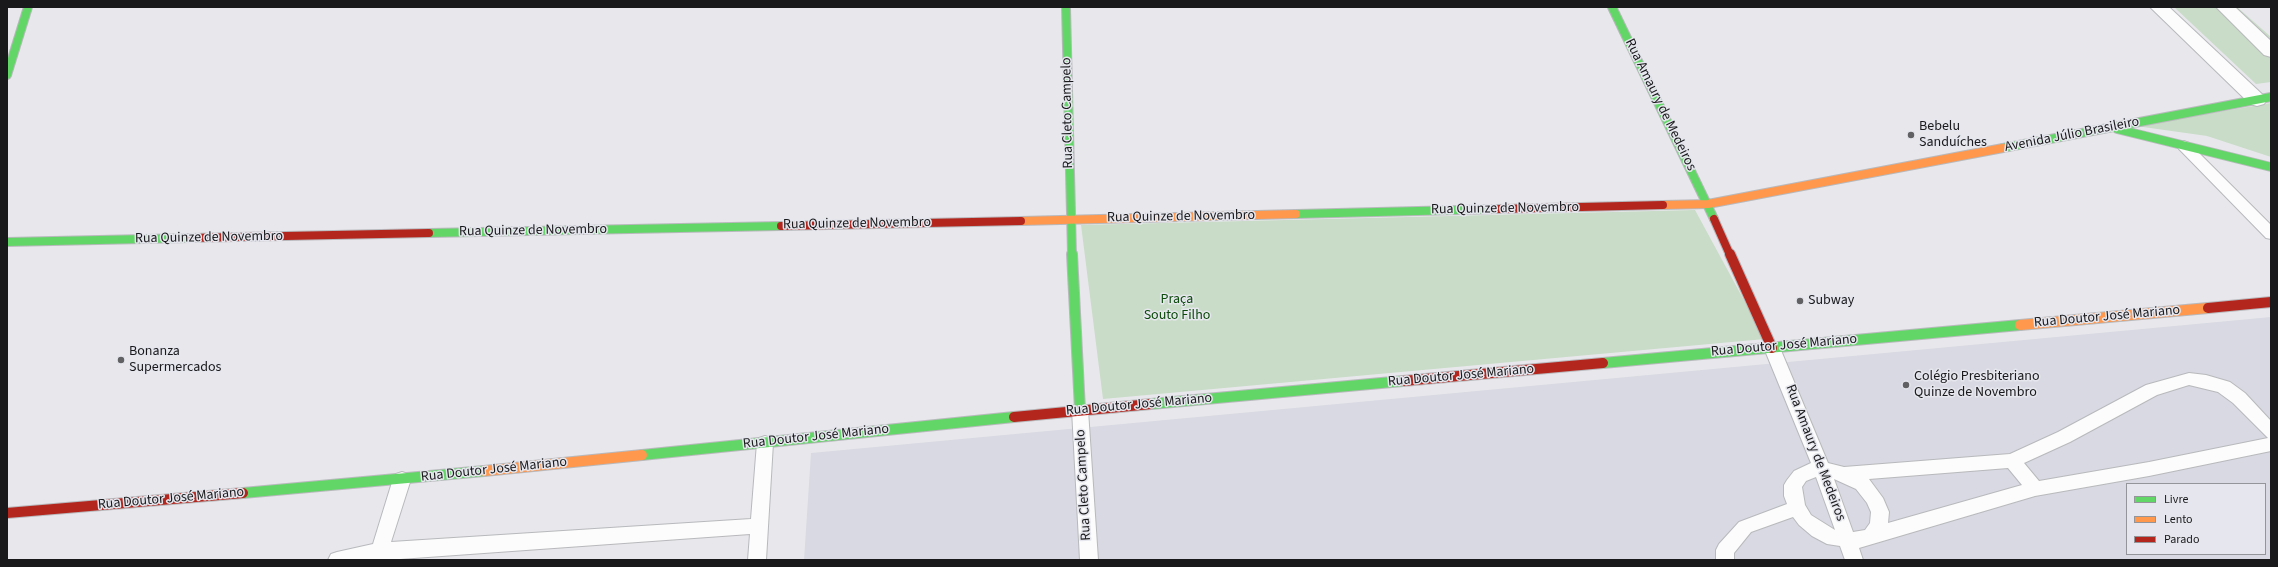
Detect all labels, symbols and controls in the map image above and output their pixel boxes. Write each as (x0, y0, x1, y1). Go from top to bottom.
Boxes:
street label: Rua Amaury de Medeiros (1621, 36, 1699, 174)
street label: Rua Cleto Campelo (1059, 57, 1077, 169)
street label: Avenida Júlio Brasileiro (2003, 114, 2141, 156)
place label: Bebelu Sanduíches (1919, 119, 1987, 152)
marker: Bebelu Sanduíches (1906, 130, 1916, 140)
street label: Rua Quinze de Novembro (1431, 199, 1579, 219)
street label: Rua Quinze de Novembro (1107, 207, 1255, 227)
street label: Rua Quinze de Novembro (783, 214, 931, 234)
street label: Rua Quinze de Novembro (459, 221, 607, 241)
street label: Rua Quinze de Novembro (135, 228, 283, 248)
park label: Praça Souto Filho (1144, 292, 1210, 324)
place label: Subway (1808, 293, 1854, 309)
marker: Subway (1795, 296, 1805, 306)
street label: Rua Doutor José Mariano (2033, 302, 2181, 332)
street label: Rua Doutor José Mariano (1710, 331, 1858, 361)
place label: Bonanza Supermercados (129, 344, 221, 376)
marker: Bonanza Supermercados (116, 355, 126, 365)
street label: Rua Doutor José Mariano (1387, 361, 1535, 391)
place label: Colégio Presbiteriano Quinze de Novembro (1914, 369, 2040, 402)
marker: Colégio Presbiteriano Quinze de Novembro (1901, 380, 1911, 390)
street label: Rua Amaury de Medeiros (1781, 382, 1849, 524)
street label: Rua Doutor José Mariano (1065, 390, 1213, 420)
street label: Rua Doutor José Mariano (742, 421, 890, 453)
street label: Rua Cleto Campelo (1073, 429, 1095, 541)
street label: Rua Doutor José Mariano (420, 454, 568, 486)
legend (2126, 483, 2266, 555)
street label: Rua Doutor José Mariano (97, 484, 245, 514)
text: Livre (2164, 491, 2188, 508)
text: Lento (2164, 511, 2193, 528)
text: Parado (2164, 531, 2199, 548)

